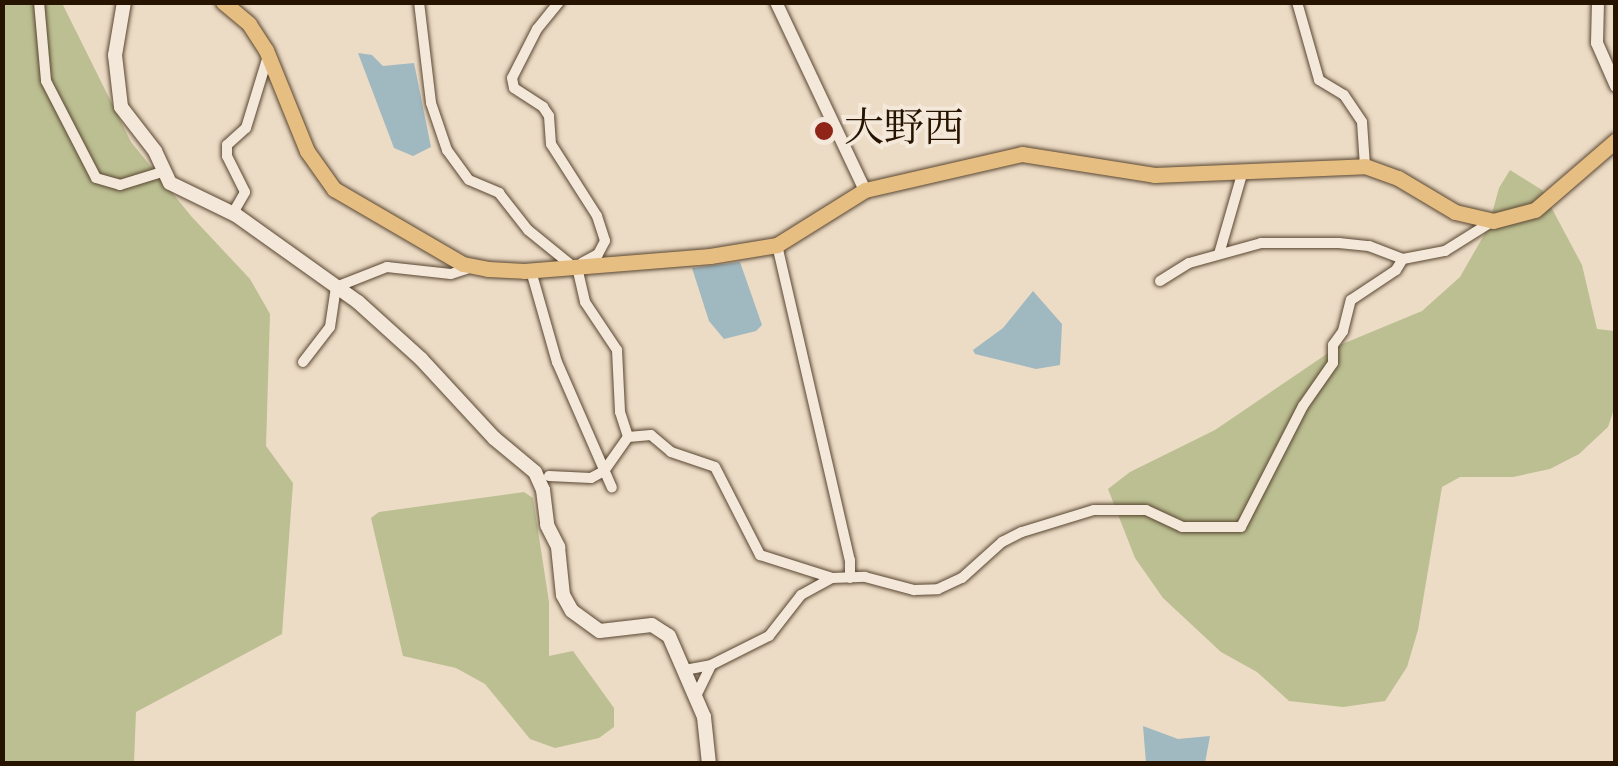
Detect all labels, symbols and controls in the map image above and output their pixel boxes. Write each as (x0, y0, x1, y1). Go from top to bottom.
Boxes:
place label: 大野西 (844, 107, 964, 155)
marker: 大野西 (813, 120, 835, 142)

